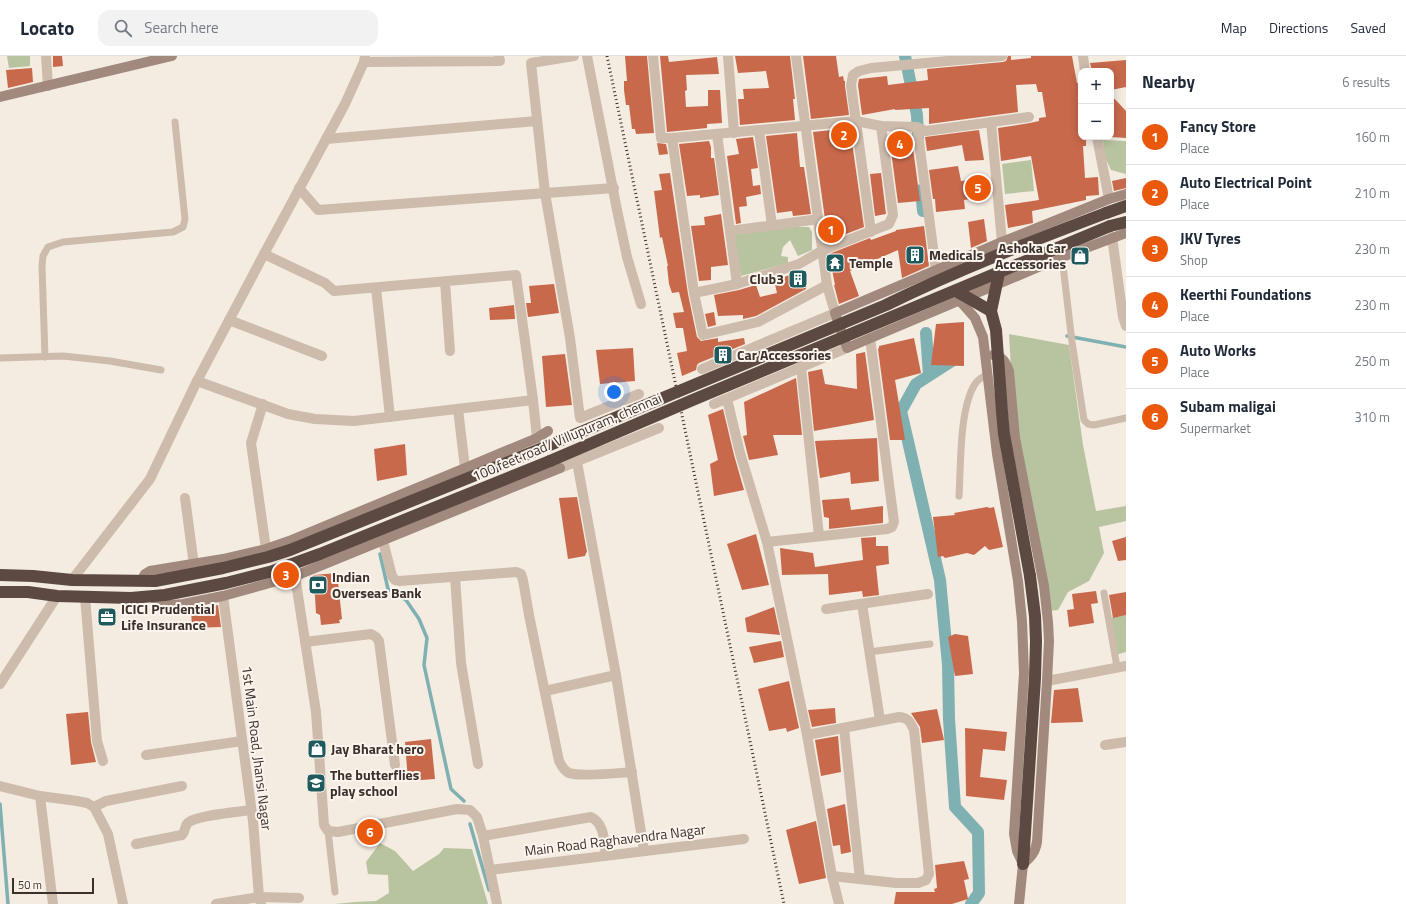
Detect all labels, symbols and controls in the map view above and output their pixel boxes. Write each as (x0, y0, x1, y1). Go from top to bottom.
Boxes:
search box (98, 10, 378, 46)
text: Locato (20, 13, 74, 42)
text: Search here (144, 16, 219, 39)
icon: search (112, 17, 134, 39)
text: Map (1221, 17, 1247, 38)
text: Directions (1269, 17, 1328, 38)
text: Saved (1350, 17, 1386, 38)
map controls (1078, 68, 1114, 140)
button: + (1078, 68, 1114, 104)
text: Nearby (1142, 69, 1195, 95)
text: 6 results (1342, 72, 1390, 92)
button: − (1078, 104, 1114, 140)
text: Fancy Store (1180, 115, 1256, 138)
pin: 2 (831, 120, 857, 150)
text: 1 (1151, 127, 1159, 147)
text: 160 m (1354, 127, 1390, 147)
pin: 4 (887, 129, 913, 159)
text: Place (1180, 138, 1209, 158)
text: Auto Electrical Point (1180, 171, 1312, 194)
pin: 5 (965, 173, 991, 203)
text: 2 (1151, 183, 1159, 203)
text: 210 m (1354, 183, 1390, 203)
text: Place (1180, 194, 1209, 214)
pin: 1 (818, 215, 844, 245)
text: JKV Tyres (1180, 227, 1241, 250)
place label: Ashoka Car Accessories (995, 237, 1066, 274)
text: 3 (1151, 239, 1159, 259)
text: 230 m (1354, 239, 1390, 259)
building icon: Medicals (904, 244, 926, 266)
place label: Medicals (929, 244, 984, 265)
shop icon: Ashoka Car Accessories (1069, 245, 1091, 267)
text: Shop (1180, 250, 1208, 270)
temple icon: Temple (824, 252, 846, 274)
place label: Temple (849, 252, 893, 273)
place label: Club3 (749, 268, 784, 289)
building icon: Club3 (787, 268, 809, 290)
text: Keerthi Foundations (1180, 283, 1311, 306)
text: 4 (1151, 295, 1159, 315)
text: 230 m (1354, 295, 1390, 315)
text: Place (1180, 306, 1209, 326)
text: Auto Works (1180, 339, 1256, 362)
building icon: Car Accessories (712, 344, 734, 366)
place label: Car Accessories (737, 344, 832, 365)
text: 5 (1151, 351, 1159, 371)
text: 250 m (1354, 351, 1390, 371)
text: Place (1180, 362, 1209, 382)
your location (604, 382, 624, 402)
street label: 100 feet road/ Villupuram, chennai (469, 387, 665, 486)
text: Subam maligai (1180, 395, 1276, 418)
text: 6 (1151, 407, 1159, 427)
text: 310 m (1354, 407, 1390, 427)
text: Supermarket (1180, 418, 1251, 438)
pin: 3 (273, 560, 299, 590)
place label: Indian Overseas Bank (332, 566, 422, 603)
bank icon: Indian Overseas Bank (307, 574, 329, 596)
place label: ICICI Prudential Life Insurance (121, 598, 215, 635)
office icon: ICICI Prudential Life Insurance (96, 606, 118, 628)
street label: 1st Main Road, Jhansi Nagar (237, 664, 278, 832)
shop icon: Jay Bharat hero (306, 738, 328, 760)
place label: Jay Bharat hero (331, 738, 424, 759)
place label: The butterflies play school (330, 764, 420, 801)
school or university icon: The butterflies play school (305, 772, 327, 794)
pin: 6 (357, 817, 383, 847)
street label: Main Road Raghavendra Nagar (523, 818, 707, 861)
scale bar (12, 876, 94, 895)
text: 50 m (18, 877, 42, 893)

